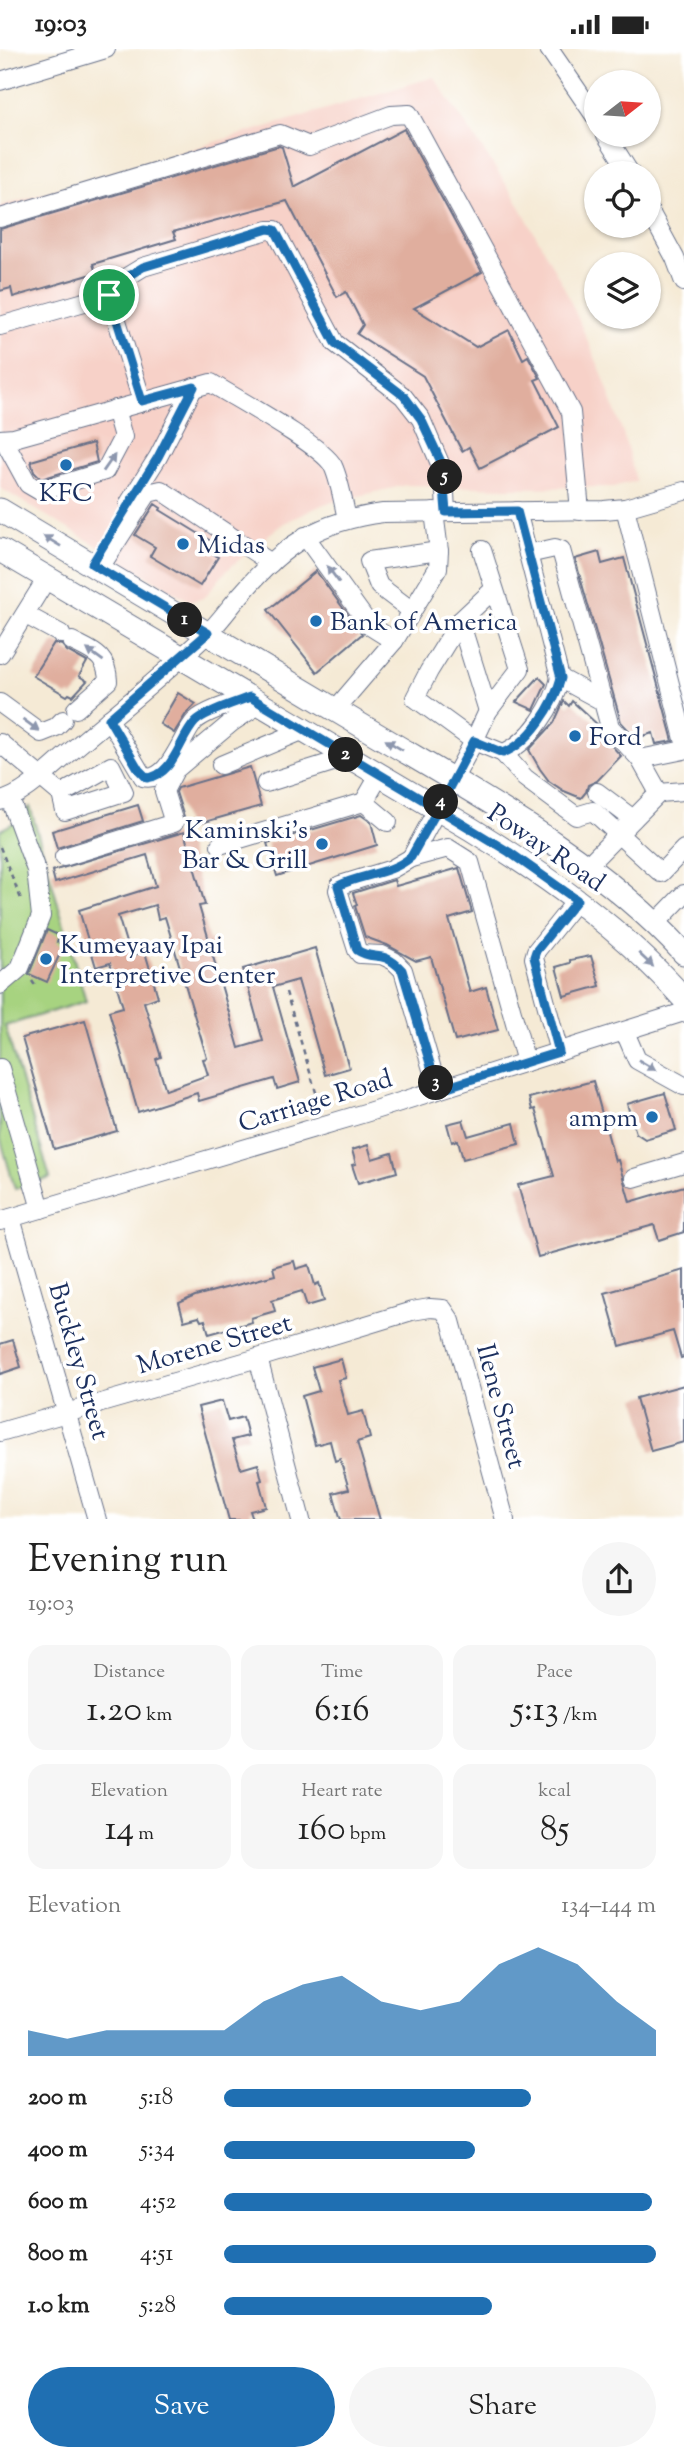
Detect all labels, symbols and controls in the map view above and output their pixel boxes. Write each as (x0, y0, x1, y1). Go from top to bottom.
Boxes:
text: 19:03 (35, 6, 87, 43)
north arrow (584, 70, 662, 147)
map controls (584, 70, 661, 329)
button: locate (584, 161, 661, 238)
button: layers (584, 252, 661, 329)
pin (79, 265, 139, 325)
icon: arrive (90, 276, 128, 314)
one-way arrow (101, 454, 115, 473)
marker: KFC (58, 457, 74, 473)
pin: 5 (428, 459, 462, 495)
text: 5 (441, 463, 448, 490)
place label: KFC (39, 476, 93, 513)
place label: Midas (197, 528, 265, 565)
one-way arrow (43, 534, 62, 547)
marker: Midas (175, 536, 191, 552)
one-way arrow (326, 565, 340, 583)
pin: 1 (168, 603, 202, 637)
place label: Bank of America (330, 605, 517, 642)
text: 1 (181, 606, 188, 633)
marker: Bank of America (308, 613, 324, 629)
one-way arrow (85, 648, 104, 662)
one-way arrow (22, 718, 40, 732)
place label: Ford (589, 720, 642, 757)
marker: Ford (567, 728, 583, 744)
pin: 2 (328, 737, 364, 773)
one-way arrow (385, 739, 404, 752)
text: 2 (341, 741, 350, 768)
pin: 4 (424, 785, 458, 819)
text: 4 (436, 788, 445, 815)
street label: Poway Road (479, 796, 612, 902)
place label: Kaminski's Bar & Grill (182, 813, 308, 880)
marker: Kaminski's Bar & Grill (314, 836, 330, 852)
place label: Kumeyaay Ipai Interpretive Center (60, 928, 276, 995)
marker: Kumeyaay Ipai Interpretive Center (38, 951, 54, 967)
one-way arrow (637, 951, 654, 967)
one-way arrow (638, 1059, 657, 1072)
street label: Carriage Road (234, 1061, 398, 1143)
pin: 3 (418, 1065, 453, 1101)
text: 3 (432, 1069, 439, 1096)
place label: ampm (569, 1101, 638, 1138)
marker: ampm (644, 1109, 660, 1125)
street label: Buckley Street (38, 1279, 118, 1445)
street label: Morene Street (133, 1306, 297, 1385)
street label: Ilene Street (465, 1340, 534, 1473)
text: Evening run (28, 1535, 228, 1589)
button: share (582, 1542, 656, 1616)
text: 19:03 (28, 1588, 74, 1621)
text: Distance (94, 1659, 165, 1686)
text: Time (321, 1659, 363, 1686)
text: Pace (536, 1659, 573, 1686)
text: 1.20 (86, 1686, 142, 1737)
text: 6:16 (314, 1686, 370, 1737)
text: 5:13 (512, 1686, 559, 1737)
text: km (142, 1702, 172, 1729)
text: /km (559, 1702, 597, 1729)
text: Elevation (91, 1778, 168, 1805)
text: Heart rate (301, 1778, 383, 1805)
text: kcal (538, 1778, 571, 1805)
text: 14 (105, 1805, 134, 1856)
text: 160 (298, 1805, 346, 1856)
text: 85 (540, 1805, 569, 1856)
text: m (134, 1821, 154, 1848)
text: bpm (346, 1821, 386, 1848)
text: Elevation (28, 1890, 121, 1923)
text: 134–144 m (561, 1890, 656, 1923)
text: 200 m (28, 2082, 87, 2115)
text: 5:18 (140, 2082, 173, 2115)
text: 400 m (28, 2134, 88, 2167)
text: 5:34 (140, 2134, 175, 2167)
text: 600 m (28, 2186, 88, 2219)
text: 4:52 (140, 2186, 176, 2219)
text: 800 m (28, 2238, 88, 2271)
text: 4:51 (140, 2238, 173, 2271)
text: 1.0 km (28, 2290, 90, 2323)
text: 5:28 (140, 2290, 176, 2323)
button: Save (28, 2367, 335, 2447)
button: Share (349, 2367, 656, 2447)

